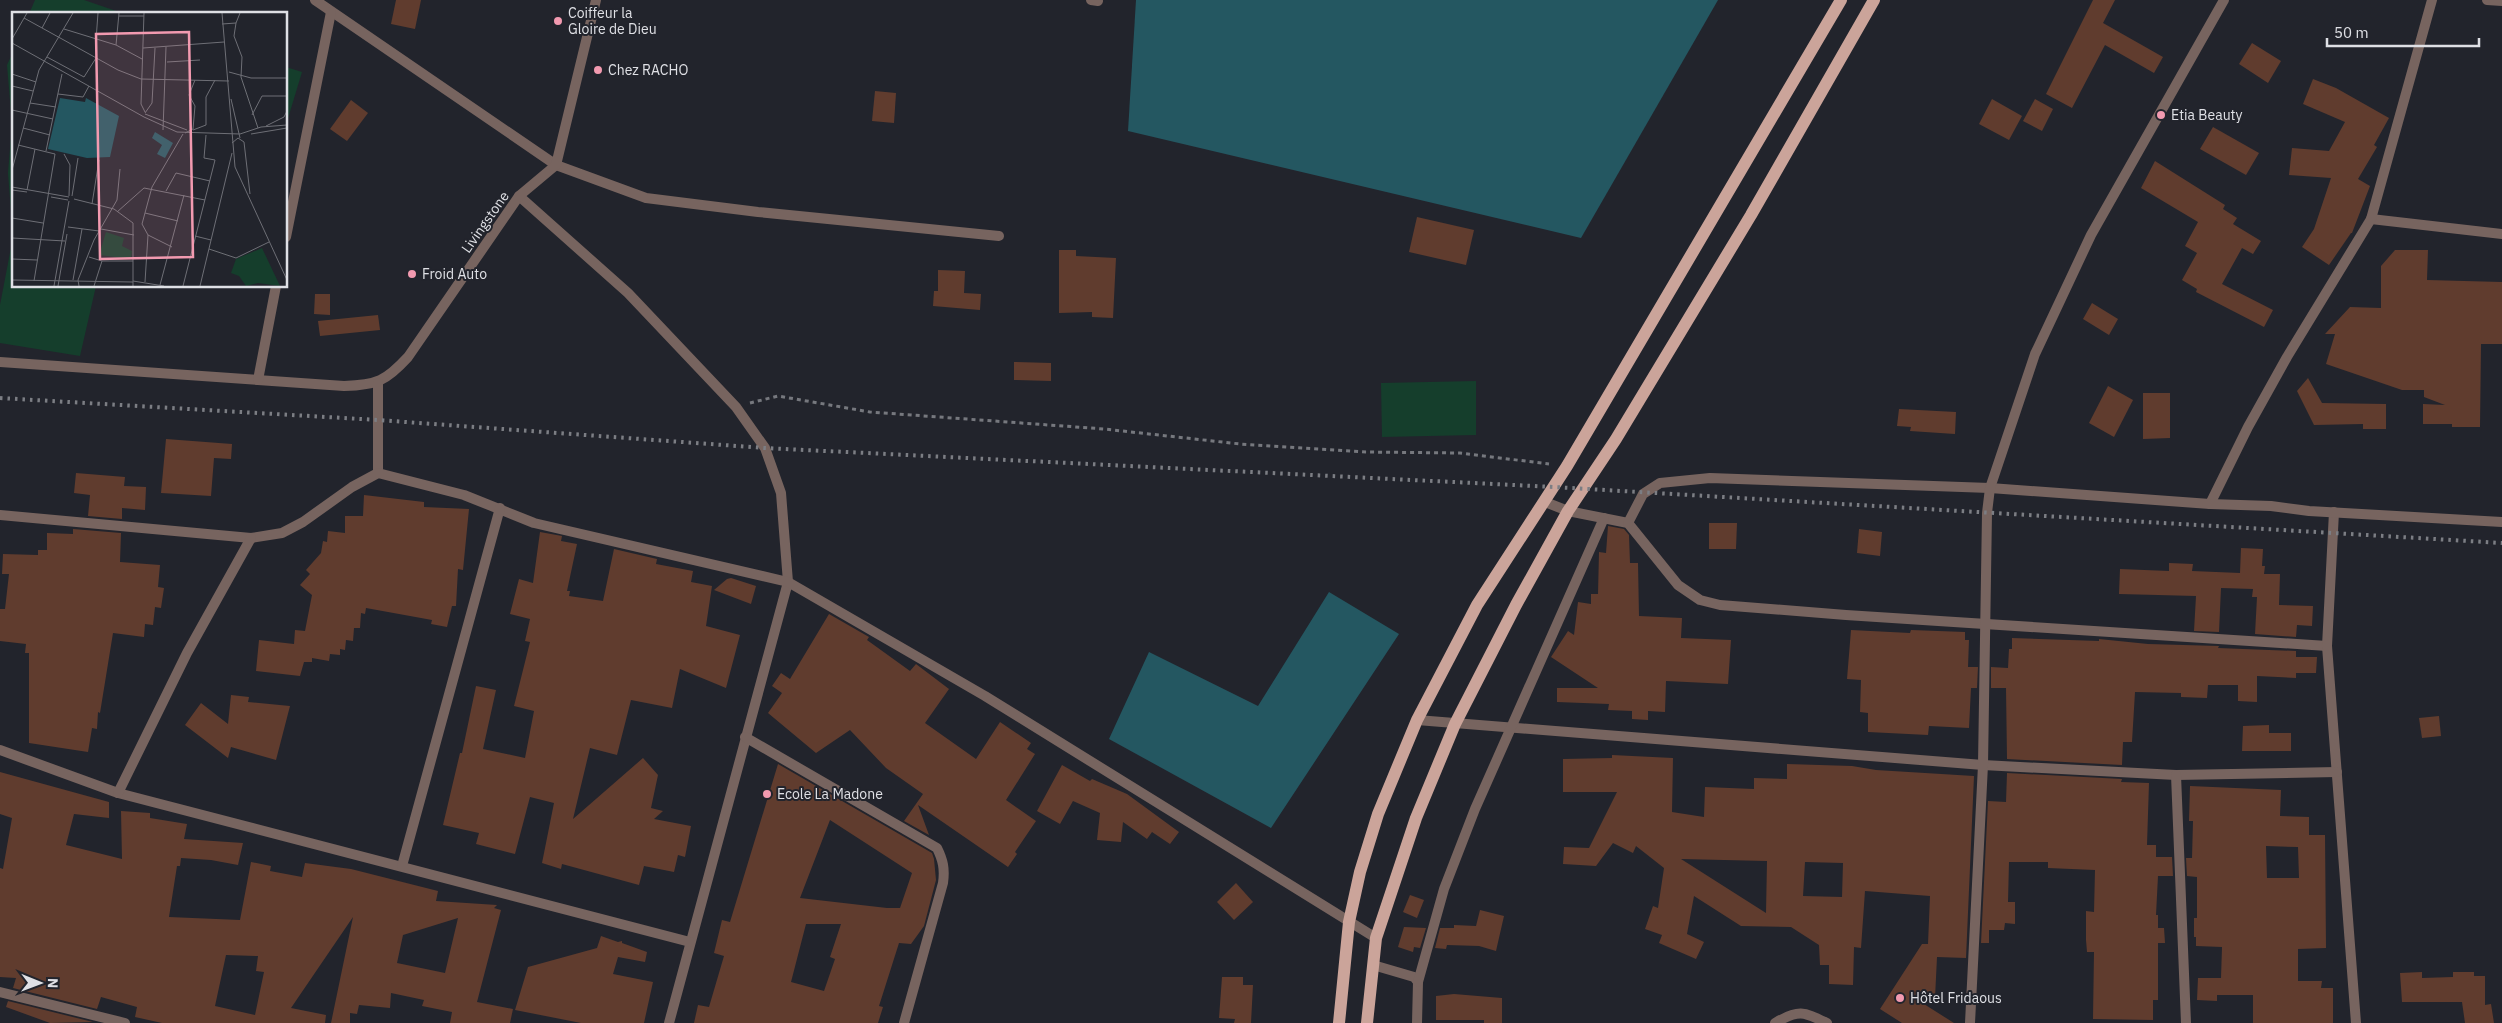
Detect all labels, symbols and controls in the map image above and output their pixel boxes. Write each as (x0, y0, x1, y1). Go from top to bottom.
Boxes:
place label: Coiffeur la Gloire de Dieu (568, 4, 657, 38)
inset map (12, 12, 288, 288)
marker: Coiffeur la Gloire de Dieu (552, 15, 564, 27)
scale bar (2327, 15, 2480, 47)
text: 50 m (2334, 23, 2369, 42)
place label: Chez RACHO (608, 61, 688, 79)
marker: Chez RACHO (592, 64, 604, 76)
place label: Etia Beauty (2171, 106, 2243, 124)
marker: Etia Beauty (2155, 109, 2167, 121)
street label: Livingstone (457, 187, 513, 256)
place label: Froid Auto (422, 265, 487, 283)
marker: Froid Auto (406, 268, 418, 280)
place label: Ecole La Madone (777, 785, 883, 803)
marker: Ecole La Madone (761, 788, 773, 800)
north arrow (15, 958, 65, 1008)
text: N (44, 978, 62, 988)
place label: Hôtel Fridaous (1910, 989, 2002, 1007)
marker: Hôtel Fridaous (1894, 992, 1906, 1004)

